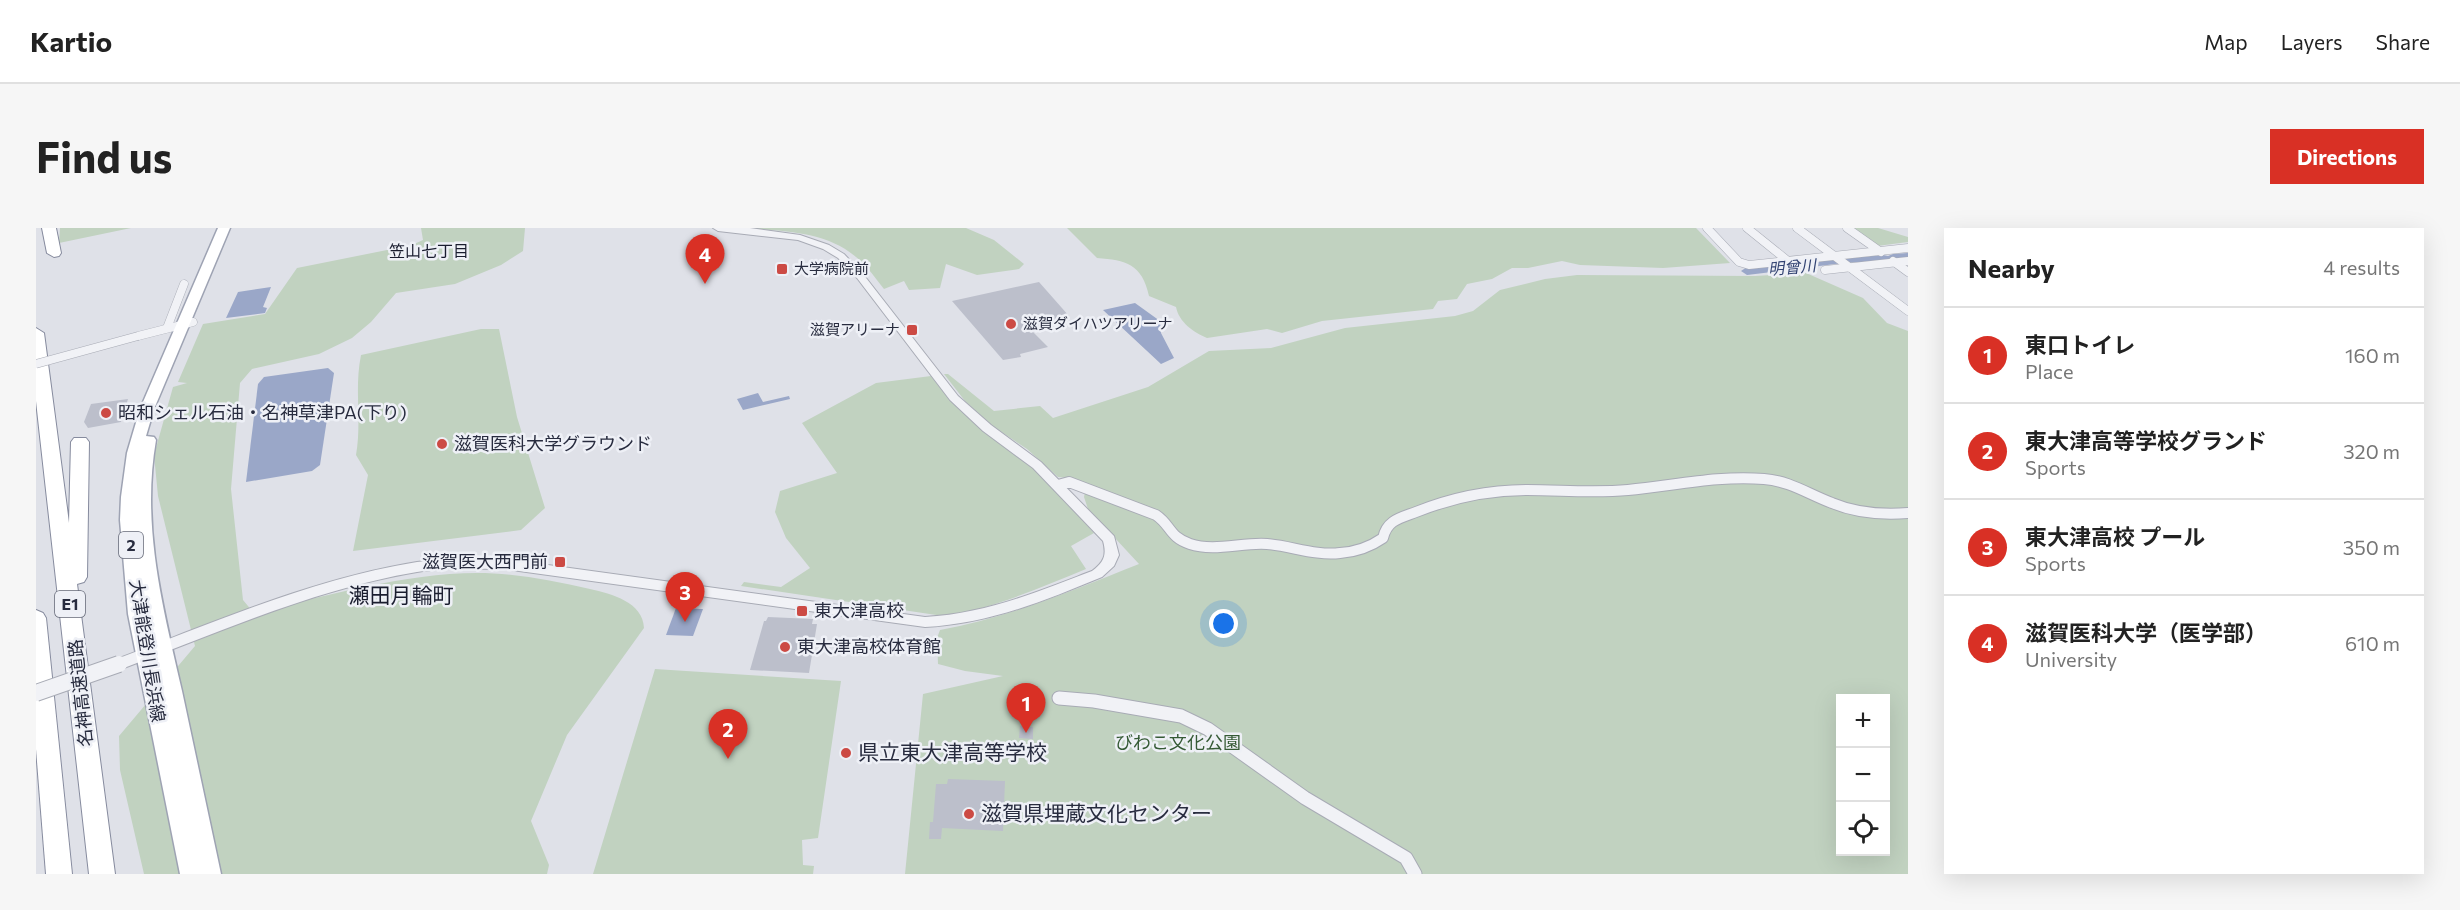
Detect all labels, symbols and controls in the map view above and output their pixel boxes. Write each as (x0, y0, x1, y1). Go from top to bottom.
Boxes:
text: Kartio (30, 24, 112, 58)
text: Map (2204, 29, 2248, 54)
text: Layers (2281, 29, 2343, 54)
text: Share (2376, 29, 2430, 54)
button: Directions (2270, 129, 2424, 184)
text: Find us (36, 130, 172, 182)
pin: 4 (686, 235, 724, 284)
district label: 笠山七丁目 (389, 241, 469, 260)
text: Nearby (1968, 252, 2055, 283)
water label: 明曾川 (1767, 255, 1819, 278)
text: 4 results (2323, 255, 2400, 279)
place label: 大学病院前 (794, 259, 869, 277)
marker: 大学病院前 (775, 262, 789, 276)
place label: 滋賀ダイハツアリーナ (1023, 314, 1173, 332)
marker: 滋賀ダイハツアリーナ (1004, 317, 1018, 331)
place label: 滋賀アリーナ (810, 320, 900, 338)
marker: 滋賀アリーナ (905, 323, 919, 337)
text: 東口トイレ (2025, 331, 2135, 358)
text: 1 (1983, 343, 1992, 367)
text: 160 m (2345, 343, 2400, 367)
text: Place (2025, 359, 2074, 383)
place label: 昭和シェル石油・名神草津PA(下り) (118, 401, 407, 423)
marker: 昭和シェル石油・名神草津PA(下り) (99, 406, 113, 420)
text: 東大津高等学校グランド (2025, 427, 2267, 454)
place label: 滋賀医科大学グラウンド (454, 432, 652, 454)
marker: 滋賀医科大学グラウンド (435, 437, 449, 451)
text: 2 (1982, 439, 1993, 463)
text: 320 m (2343, 439, 2400, 463)
text: Sports (2025, 455, 2086, 479)
text: 東大津高校 プール (2025, 523, 2205, 550)
road number: 2 (119, 532, 143, 558)
text: 3 (1982, 535, 1993, 559)
text: 350 m (2343, 535, 2400, 559)
place label: 滋賀医大西門前 (422, 550, 548, 572)
text: Sports (2025, 551, 2086, 575)
marker: 滋賀医大西門前 (553, 555, 567, 569)
pin: 3 (666, 572, 704, 622)
street label: 大津能登川長浜線 (126, 578, 170, 724)
district label: 瀬田月輪町 (349, 582, 454, 607)
road number: E1 (55, 591, 85, 617)
place label: 東大津高校 (814, 599, 904, 621)
marker: 東大津高校 (795, 604, 809, 618)
your location (1209, 609, 1238, 638)
text: 滋賀医科大学（医学部） (2025, 619, 2267, 646)
text: 4 (1981, 631, 1994, 655)
text: 610 m (2345, 631, 2400, 655)
place label: 東大津高校体育館 (797, 635, 941, 657)
street label: 名神高速道路 (63, 638, 97, 748)
marker: 東大津高校体育館 (778, 640, 792, 654)
text: University (2025, 647, 2117, 671)
pin: 1 (1006, 684, 1046, 733)
map controls (1836, 694, 1890, 856)
button: + (1836, 694, 1890, 748)
pin: 2 (708, 710, 748, 759)
park label: びわこ文化公園 (1115, 731, 1241, 753)
place label: 県立東大津高等学校 (858, 739, 1047, 764)
marker: 県立東大津高等学校 (839, 746, 853, 760)
button: − (1836, 748, 1890, 802)
place label: 滋賀県埋蔵文化センター (981, 800, 1212, 825)
button: locate (1836, 802, 1890, 856)
marker: 滋賀県埋蔵文化センター (962, 807, 976, 821)

